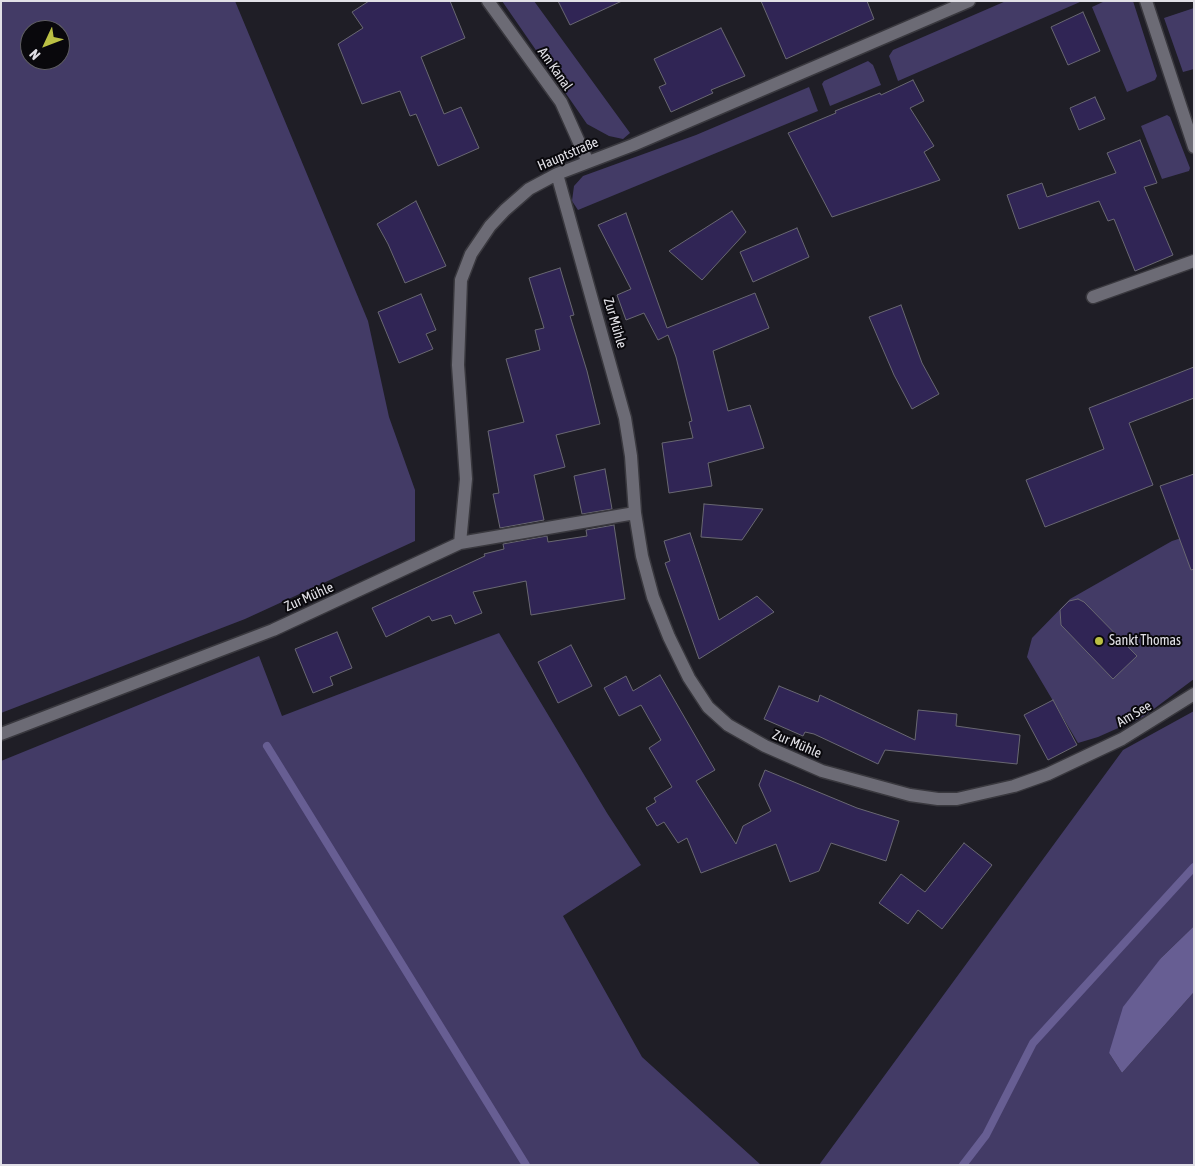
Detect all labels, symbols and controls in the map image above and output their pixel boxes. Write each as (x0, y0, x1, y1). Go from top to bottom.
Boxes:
north arrow (20, 20, 70, 70)
street label: Am Kanal (534, 44, 576, 94)
text: N (26, 46, 43, 63)
street label: Hauptstraße (535, 134, 601, 174)
street label: Zur Mühle (600, 296, 630, 350)
street label: Zur Mühle (282, 579, 336, 615)
place label: Sankt Thomas (1109, 633, 1181, 649)
marker: Sankt Thomas (1093, 635, 1105, 647)
street label: Am See (1114, 697, 1154, 731)
street label: Zur Mühle (770, 726, 824, 762)

